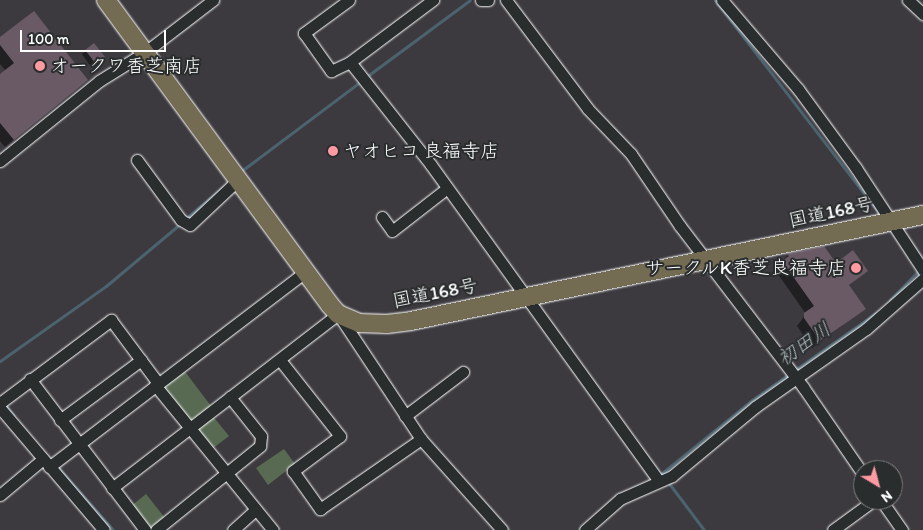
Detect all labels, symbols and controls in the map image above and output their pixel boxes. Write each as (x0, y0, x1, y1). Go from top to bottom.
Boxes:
scale bar (22, 20, 169, 52)
text: 100 m (28, 30, 69, 48)
place label: オークワ香芝南店 (50, 55, 202, 77)
marker: オークワ香芝南店 (34, 60, 46, 72)
place label: ヤオヒコ 良福寺店 (343, 140, 499, 162)
marker: ヤオヒコ 良福寺店 (327, 145, 339, 157)
street label: 国道168号 (786, 192, 876, 232)
place label: サークルK香芝良福寺店 (644, 257, 846, 279)
marker: サークルK香芝良福寺店 (850, 262, 862, 274)
street label: 国道168号 (390, 274, 480, 312)
water label: 初田川 (773, 317, 835, 371)
north arrow (853, 460, 903, 510)
text: N (878, 487, 896, 506)

